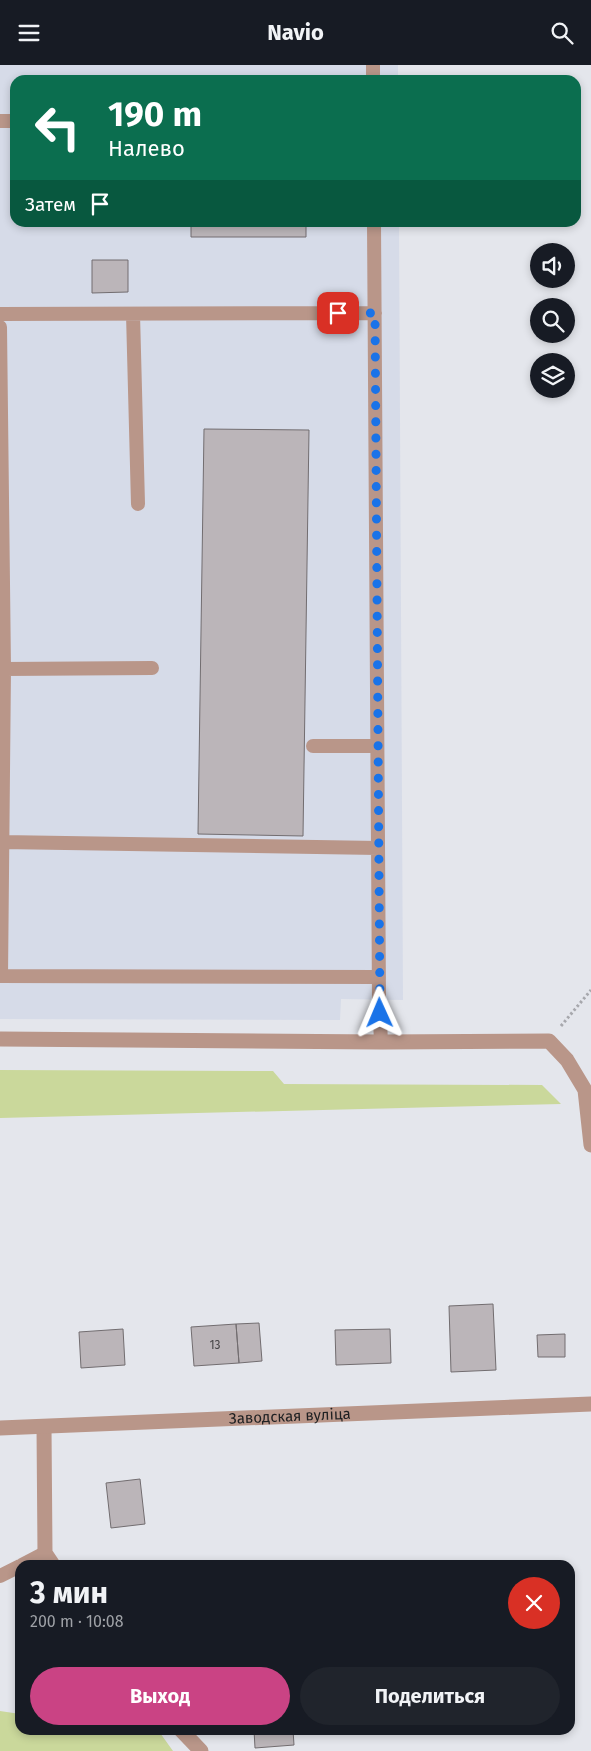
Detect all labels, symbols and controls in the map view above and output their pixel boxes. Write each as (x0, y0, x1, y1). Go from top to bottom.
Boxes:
icon: menu (15, 19, 43, 47)
text: Navio (267, 19, 324, 46)
icon: search (548, 19, 576, 47)
text: 190 m (108, 93, 202, 135)
icon: left (25, 95, 90, 160)
text: Налево (108, 135, 185, 162)
icon: arrive (86, 190, 114, 218)
text: Затем (25, 193, 76, 216)
map controls (530, 243, 575, 398)
button: sound (530, 243, 575, 288)
pin (317, 292, 359, 334)
button: search (530, 298, 575, 343)
icon: arrive (324, 299, 352, 327)
button: layers (530, 353, 575, 398)
position arrow (353, 986, 405, 1038)
house number: 13 (209, 1338, 221, 1352)
street label: Заводская вуліца (229, 1405, 351, 1428)
text: 3 мин (30, 1575, 108, 1611)
button: close (508, 1577, 560, 1629)
text: 200 m · 10:08 (30, 1612, 124, 1631)
button: Выход (30, 1667, 290, 1725)
button: Поделиться (300, 1667, 560, 1725)

